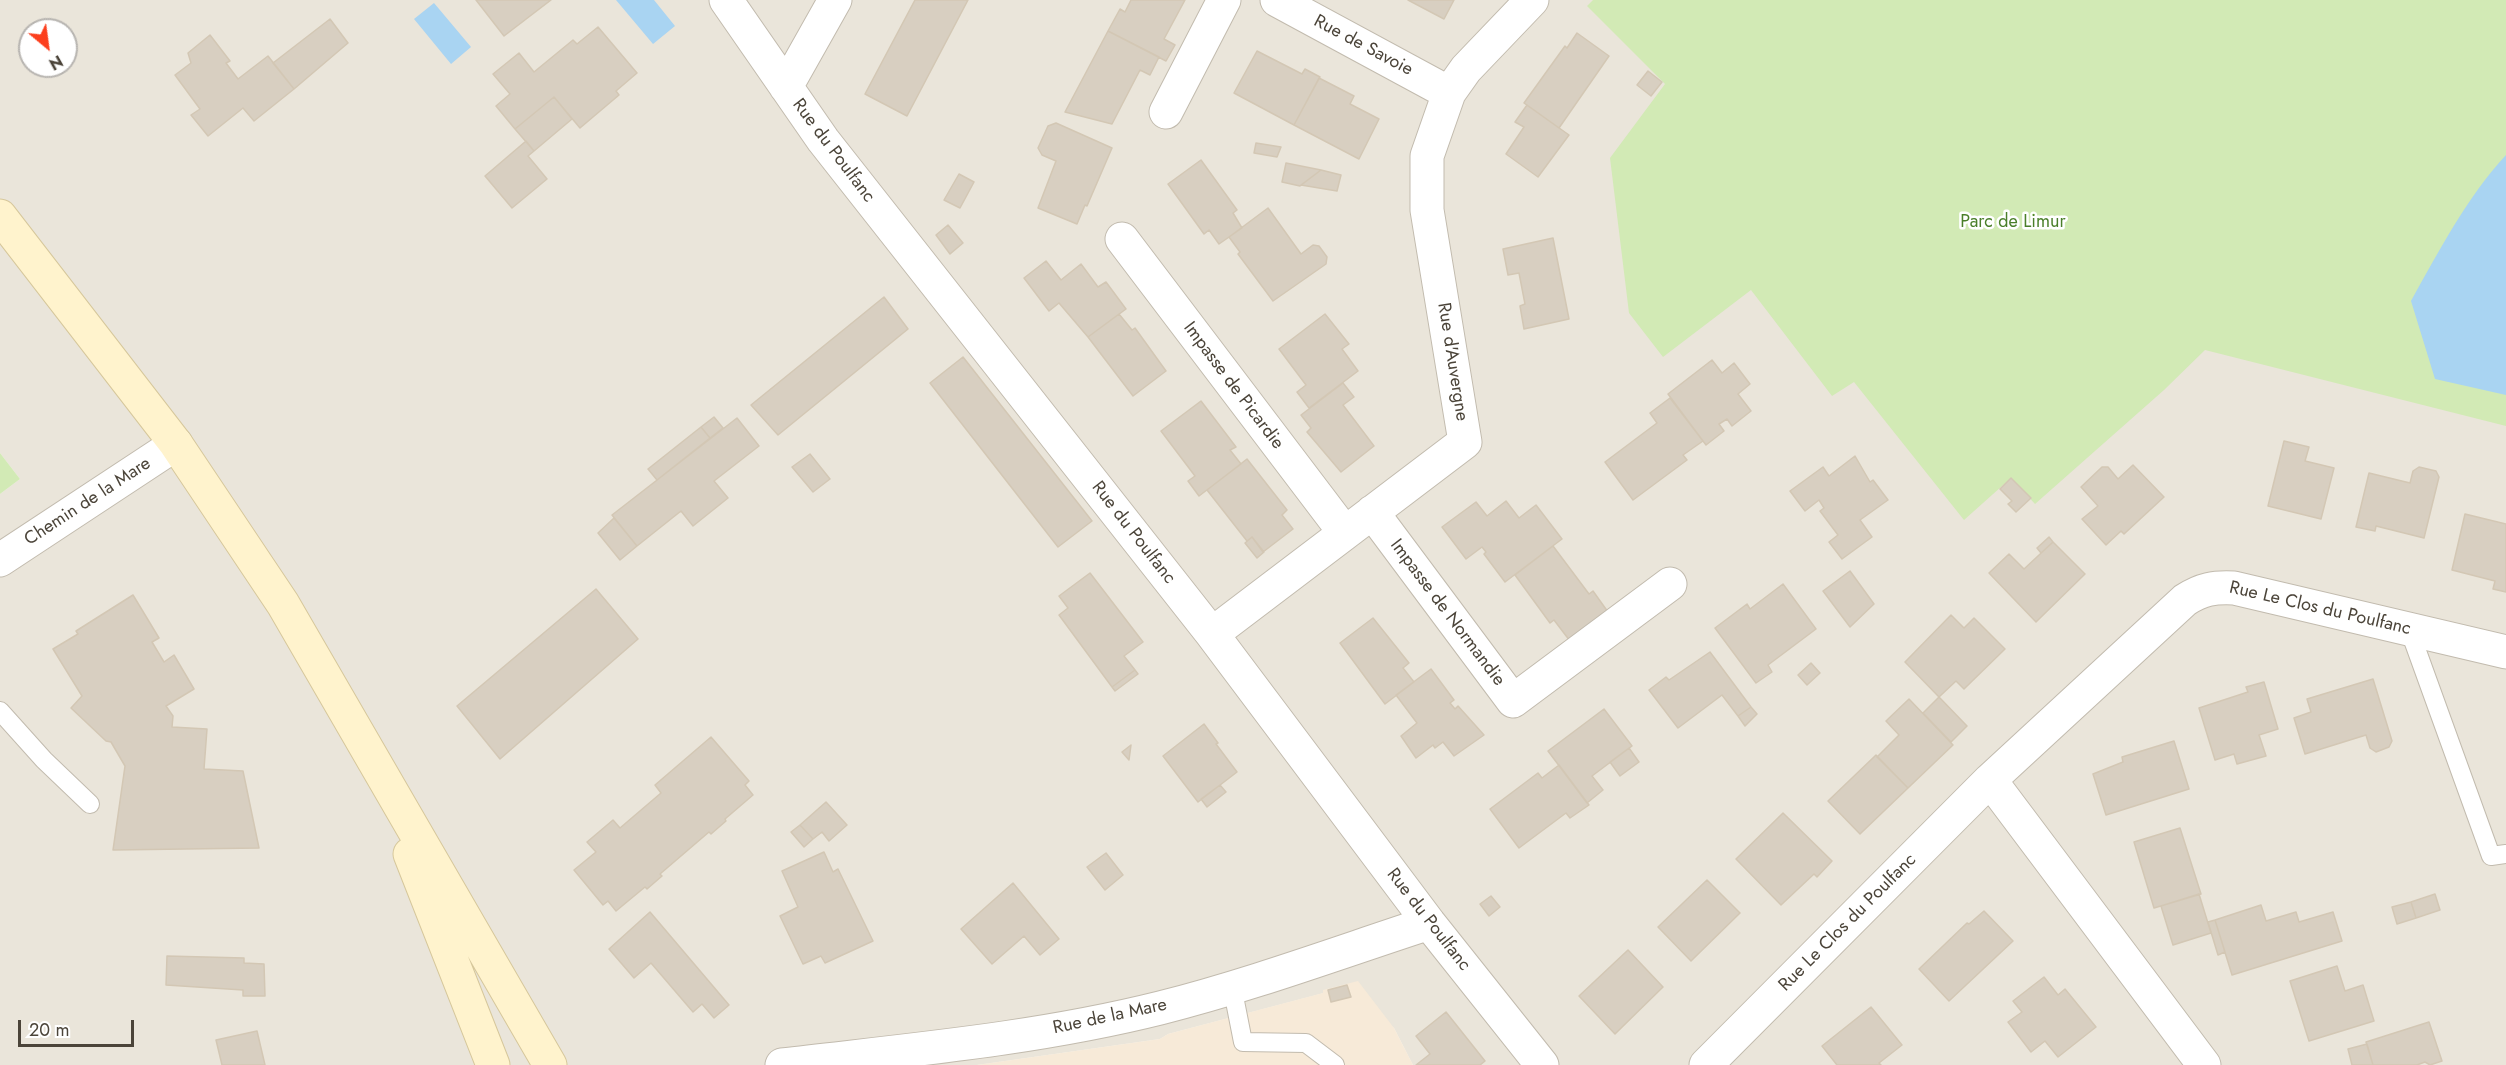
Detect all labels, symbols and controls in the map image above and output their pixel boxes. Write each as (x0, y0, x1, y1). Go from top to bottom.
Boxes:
street label: Rue de Savoie (1310, 11, 1416, 81)
north arrow (18, 18, 78, 78)
text: N (45, 49, 67, 76)
street label: Rue du Poulfanc (787, 95, 879, 207)
park label: Parc de Limur (1960, 212, 2066, 234)
street label: Rue d'Auvergne (1432, 301, 1472, 423)
street label: Impasse de Picardie (1178, 318, 1288, 454)
street label: Chemin de la Mare (21, 453, 155, 551)
street label: Rue du Poulfanc (1086, 478, 1180, 588)
street label: Impasse de Normandie (1385, 536, 1509, 690)
street label: Rue Le Clos du Poulfanc (2227, 578, 2413, 640)
street label: Rue Le Clos du Poulfanc (1775, 850, 1921, 996)
street label: Rue du Poulfanc (1381, 865, 1475, 975)
street label: Rue de la Mare (1051, 994, 1169, 1040)
scale bar (21, 1008, 136, 1046)
text: 20 m (29, 1017, 69, 1043)

